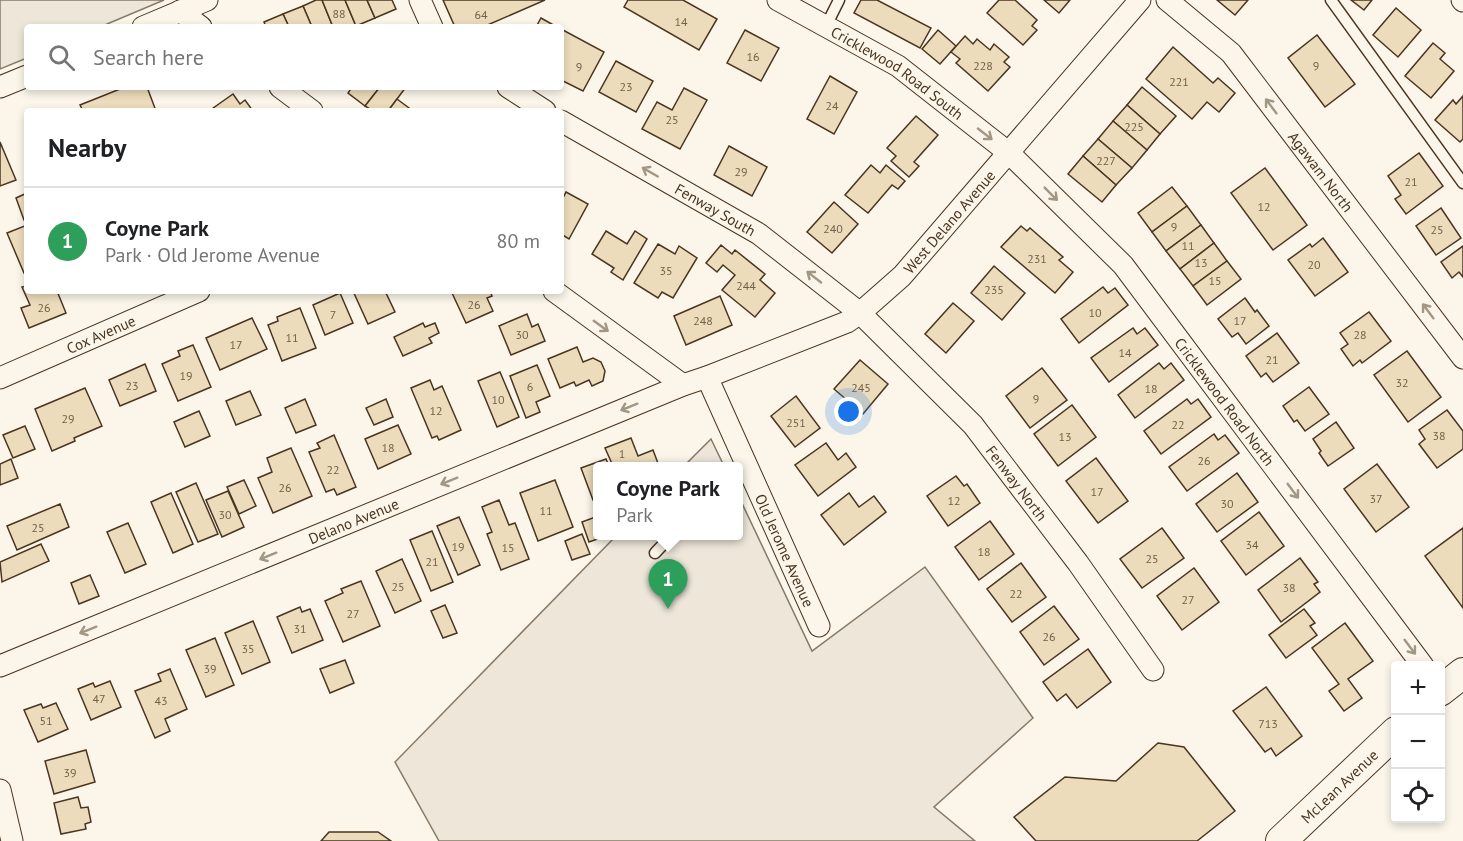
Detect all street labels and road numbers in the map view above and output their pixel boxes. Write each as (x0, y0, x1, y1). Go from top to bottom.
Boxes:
street label: Cricklewood Road South (828, 22, 967, 123)
street label: Agawam North (1285, 128, 1358, 215)
street label: West Delano Avenue (899, 166, 999, 277)
street label: Fenway South (672, 179, 759, 240)
street label: Cox Avenue (63, 311, 138, 357)
street label: Cricklewood Road North (1171, 333, 1279, 469)
street label: Fenway North (982, 441, 1052, 524)
street label: Old Jerome Avenue (751, 491, 819, 610)
street label: Delano Avenue (305, 494, 401, 548)
street label: McLean Avenue (1297, 745, 1382, 827)

